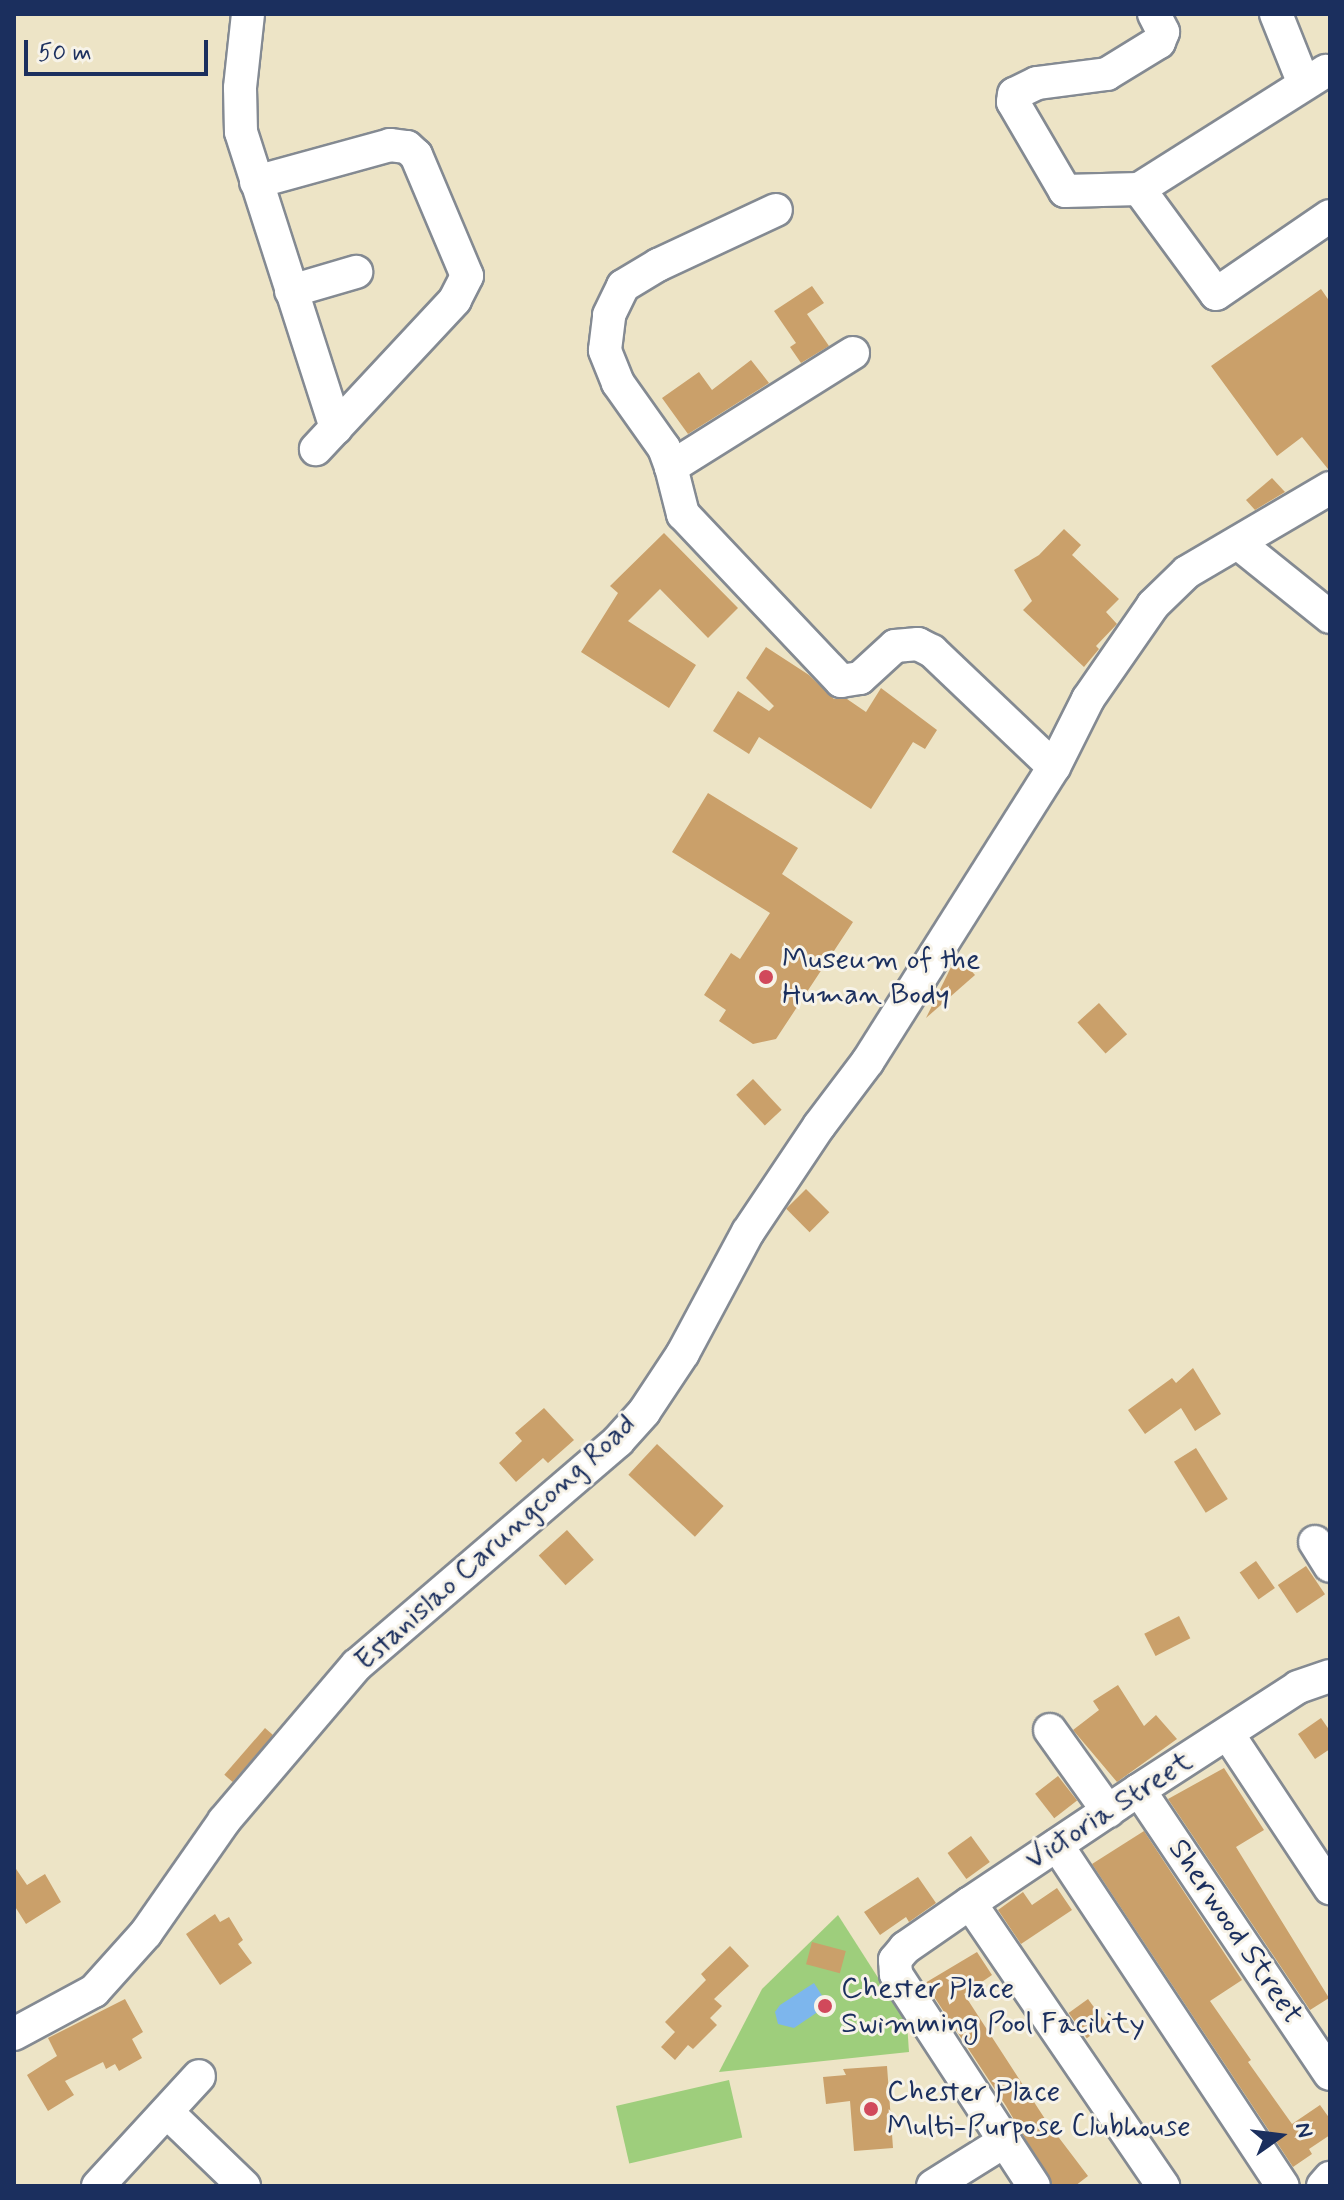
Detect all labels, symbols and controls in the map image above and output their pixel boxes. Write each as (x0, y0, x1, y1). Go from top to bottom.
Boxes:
scale bar (28, 24, 212, 74)
text: 50 m (38, 38, 92, 69)
place label: Museum of the Human Body (782, 942, 981, 1012)
marker: Museum of the Human Body (757, 968, 775, 986)
street label: Estanislao Carungcong Road (350, 1409, 642, 1677)
street label: Victoria Street (1019, 1744, 1199, 1878)
street label: Sherwood Street (1160, 1833, 1310, 2031)
place label: Chester Place Swimming Pool Facility (841, 1971, 1142, 2042)
marker: Chester Place Swimming Pool Facility (816, 1997, 834, 2015)
place label: Chester Place Multi-Purpose Clubhouse (887, 2074, 1197, 2144)
north arrow (1240, 2096, 1320, 2176)
marker: Chester Place Multi-Purpose Clubhouse (862, 2100, 880, 2118)
text: N (1288, 2120, 1319, 2141)

